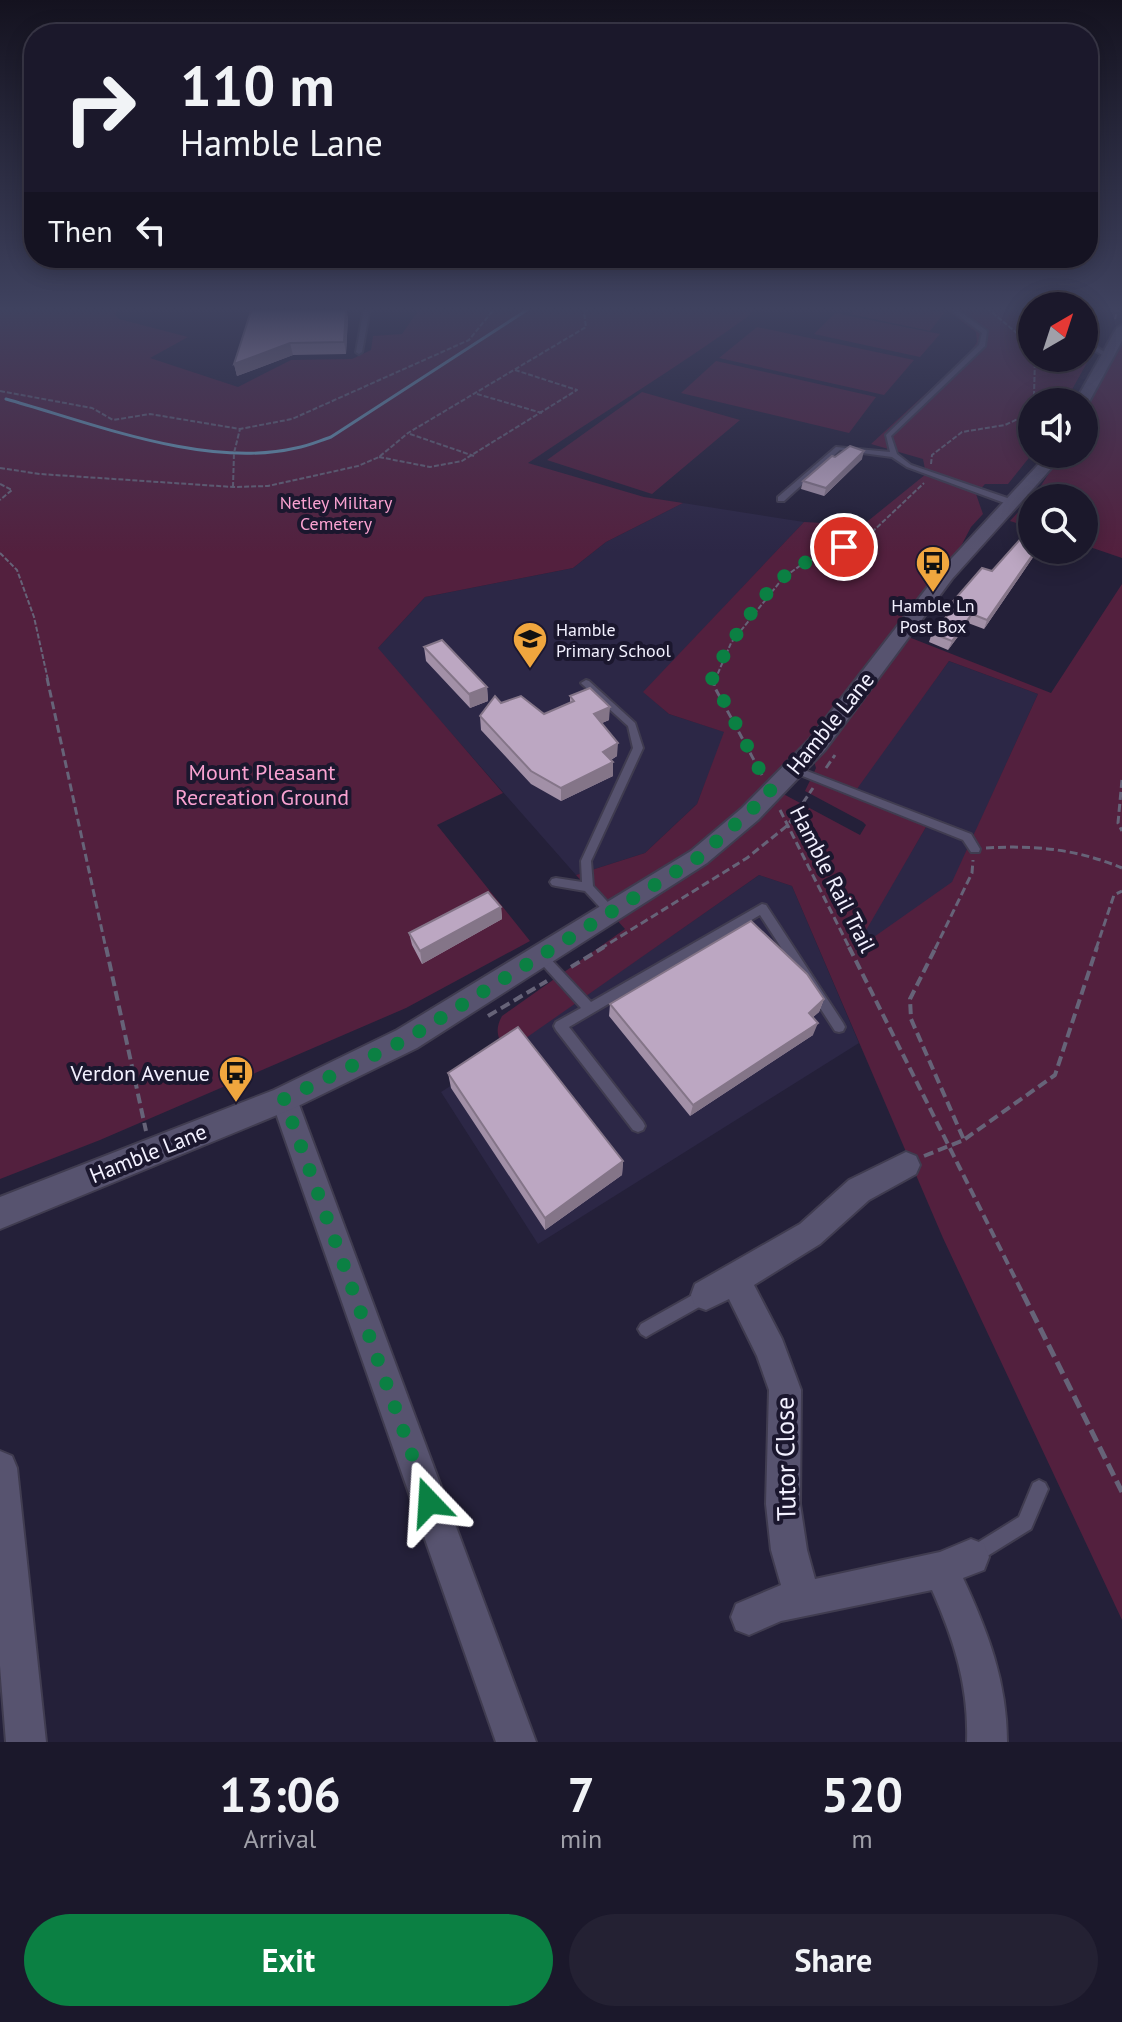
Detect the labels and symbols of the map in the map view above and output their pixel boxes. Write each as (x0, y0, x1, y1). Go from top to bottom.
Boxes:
north arrow (1018, 292, 1098, 372)
park label: Netley Military Cemetery (280, 491, 393, 535)
pin (810, 513, 878, 581)
bus stop icon: Hamble Ln Post Box (914, 544, 952, 594)
place label: Hamble Ln Post Box (891, 594, 975, 638)
place label: Hamble Primary School (556, 618, 671, 662)
school or university icon: Hamble Primary School (511, 620, 549, 670)
street label: Hamble Lane (780, 666, 880, 780)
park label: Mount Pleasant Recreation Ground (175, 758, 349, 811)
street label: Hamble Rail Trail (784, 801, 882, 958)
bus stop icon: Verdon Avenue (217, 1054, 255, 1104)
place label: Verdon Avenue (70, 1059, 210, 1087)
street label: Hamble Lane (85, 1117, 211, 1189)
street label: Tutor Close (767, 1396, 803, 1522)
position arrow (387, 1460, 471, 1544)

